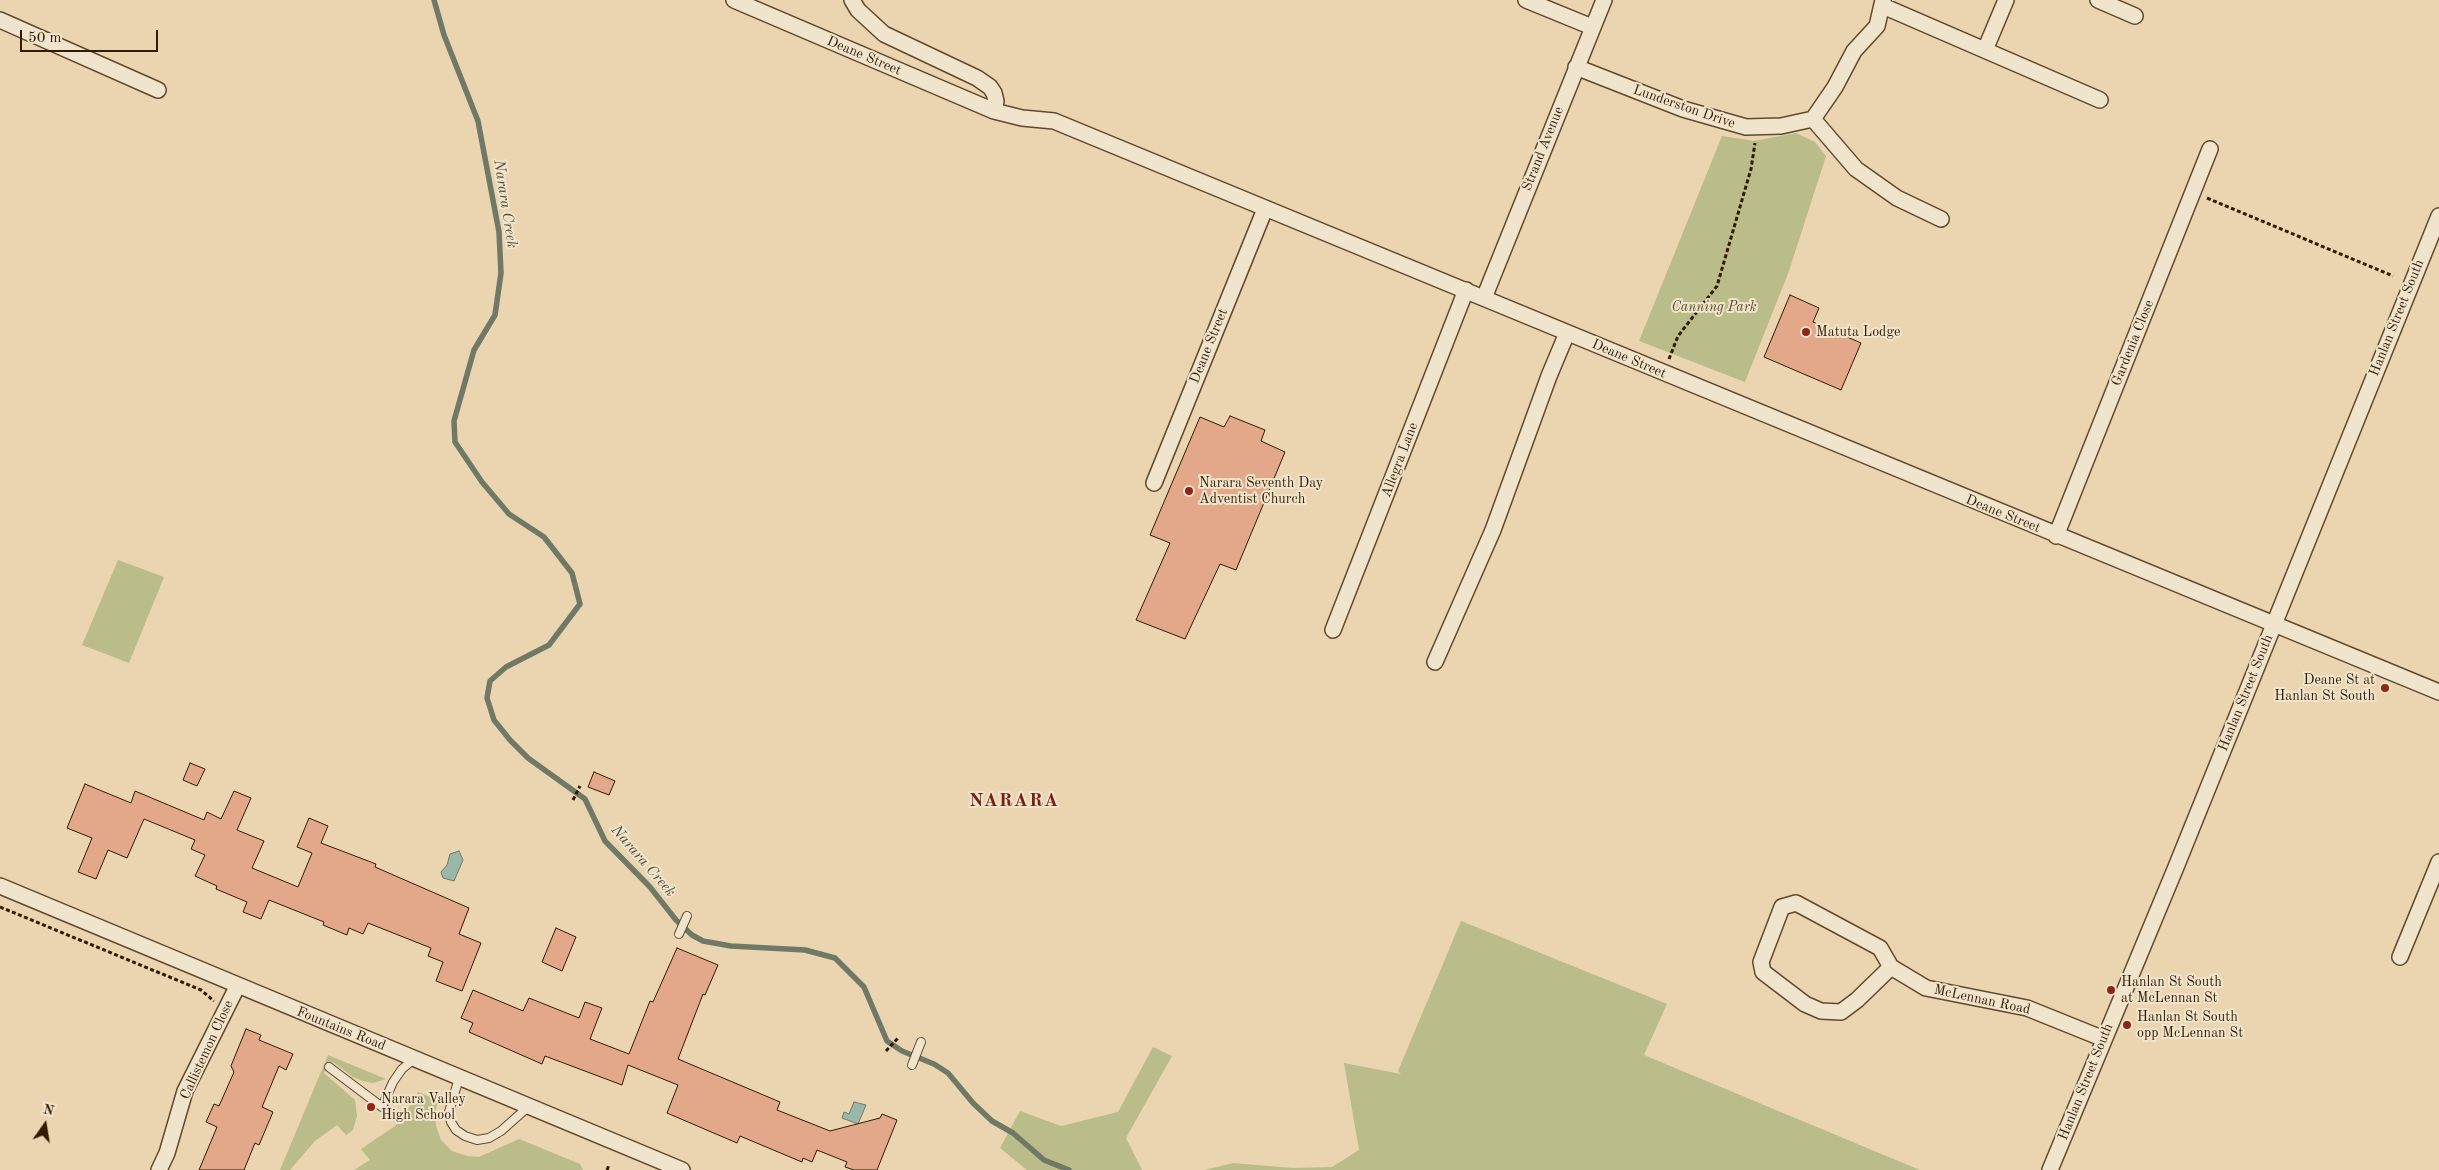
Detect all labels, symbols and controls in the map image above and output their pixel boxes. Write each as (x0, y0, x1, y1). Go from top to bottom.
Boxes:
scale bar (22, 20, 160, 52)
text: 50 m (28, 31, 62, 46)
street label: Deane Street (824, 33, 904, 79)
street label: Lunderston Drive (1631, 82, 1737, 132)
street label: Strand Avenue (1518, 104, 1568, 194)
water label: Narara Creek (489, 159, 521, 249)
street label: Hanlan Street South (2366, 257, 2428, 379)
street label: Gardenia Close (2108, 298, 2158, 388)
park label: Canning Park (1671, 299, 1757, 315)
street label: Deane Street (1186, 306, 1232, 386)
place label: Matuta Lodge (1816, 324, 1900, 340)
marker: Matuta Lodge (1800, 326, 1812, 338)
street label: Deane Street (1589, 336, 1669, 382)
street label: Allegra Lane (1378, 420, 1422, 500)
place label: Narara Seventh Day Adventist Church (1199, 475, 1323, 508)
marker: Narara Seventh Day Adventist Church (1183, 485, 1195, 497)
street label: Deane Street (1963, 491, 2043, 537)
street label: Hanlan Street South (2215, 632, 2277, 754)
place label: Deane St at Hanlan St South (2274, 672, 2375, 704)
marker: Deane St at Hanlan St South (2379, 682, 2391, 694)
district label: NARARA (968, 790, 1060, 812)
water label: Narara Creek (607, 821, 679, 901)
place label: Hanlan St South at McLennan St (2121, 974, 2222, 1006)
street label: McLennan Road (1932, 982, 2032, 1018)
marker: Hanlan St South at McLennan St (2105, 984, 2117, 996)
street label: Callistemon Close (177, 998, 237, 1102)
street label: Fountains Road (294, 1003, 388, 1055)
place label: Hanlan St South opp McLennan St (2137, 1009, 2243, 1042)
marker: Hanlan St South opp McLennan St (2121, 1019, 2133, 1031)
street label: Hanlan Street South (2055, 1021, 2117, 1143)
place label: Narara Valley High School (381, 1091, 466, 1124)
north arrow (20, 1100, 70, 1150)
marker: Narara Valley High School (365, 1101, 377, 1113)
text: N (42, 1102, 55, 1118)

